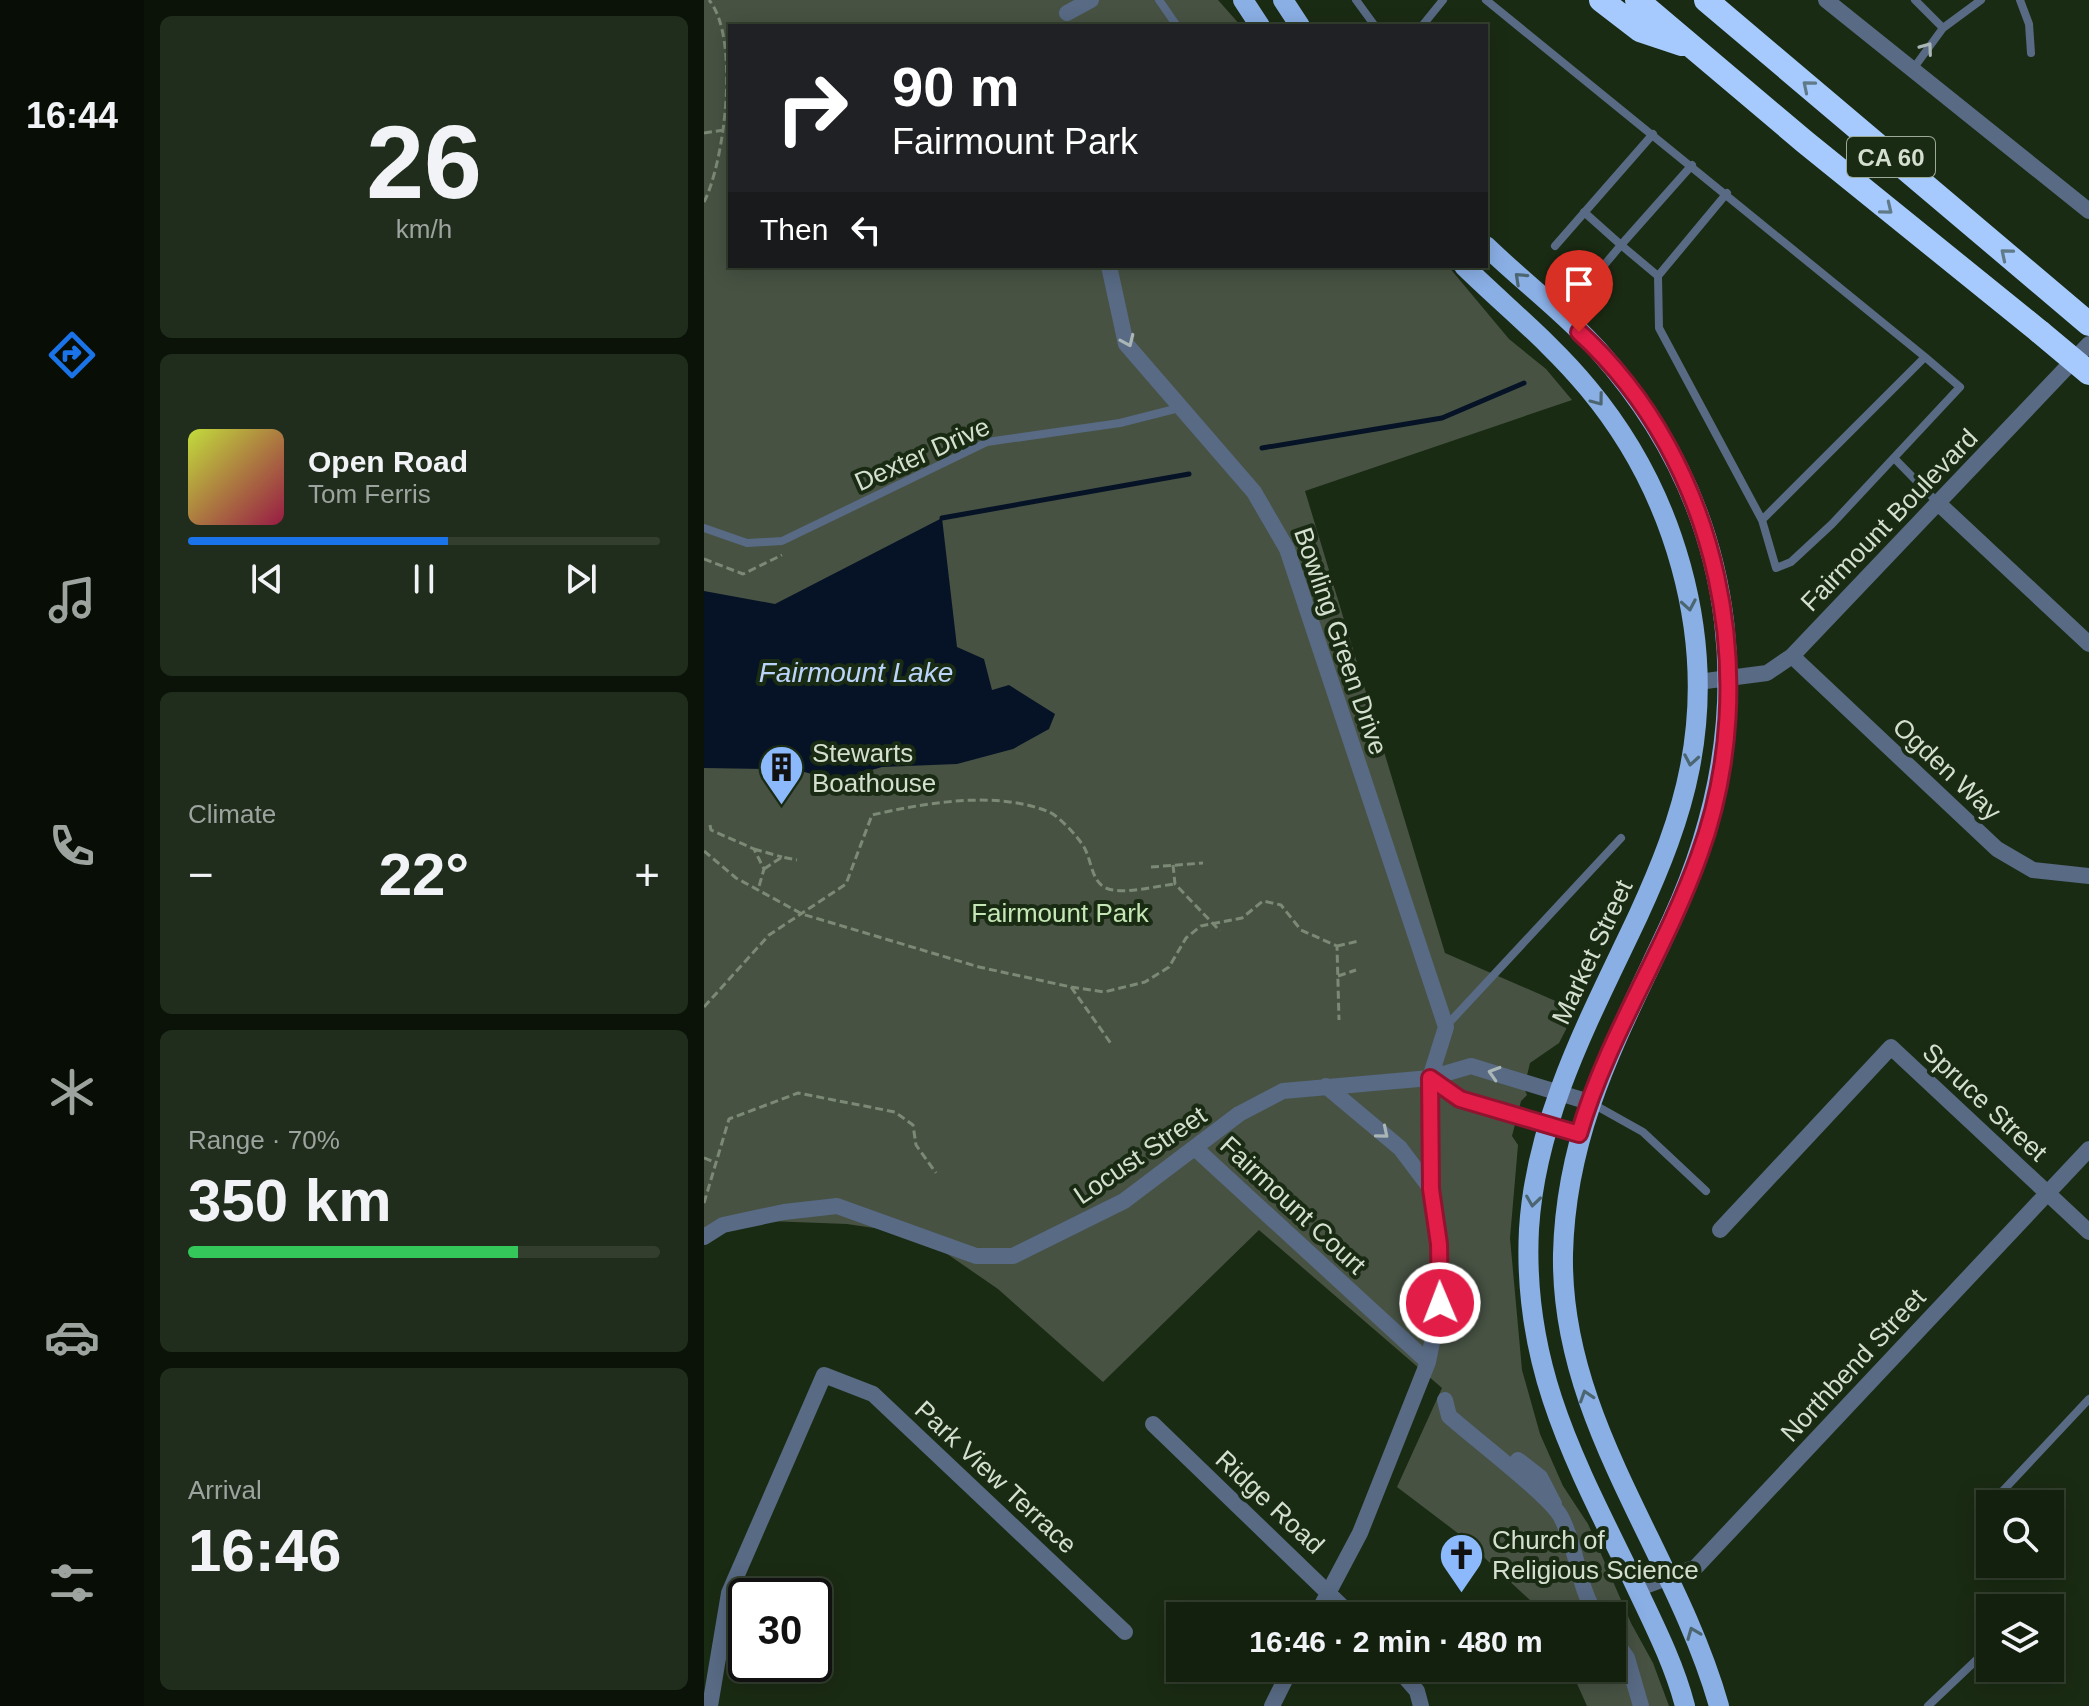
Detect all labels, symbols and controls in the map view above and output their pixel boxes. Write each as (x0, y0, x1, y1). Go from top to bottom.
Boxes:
one-way arrow (1917, 42, 1932, 56)
text: 90 m (892, 55, 1020, 118)
icon: right (760, 56, 864, 160)
one-way arrow (1802, 81, 1817, 96)
text: 16:44 (26, 95, 118, 136)
text: 26 (366, 104, 482, 220)
text: Fairmount Park (892, 121, 1138, 162)
road number: CA 60 (1847, 137, 1935, 177)
one-way arrow (1878, 199, 1892, 214)
icon: left (844, 208, 888, 252)
text: Then (760, 213, 828, 246)
text: km/h (396, 214, 452, 244)
one-way arrow (2001, 249, 2015, 264)
pin (1545, 250, 1613, 332)
icon: arrive (1557, 262, 1601, 306)
one-way arrow (1515, 273, 1529, 288)
icon: directions (44, 327, 100, 383)
one-way arrow (1119, 333, 1135, 347)
one-way arrow (1588, 391, 1602, 406)
street label: Dexter Drive (850, 411, 994, 497)
street label: Fairmount Boulevard (1794, 423, 1984, 617)
text: Open Road (308, 445, 468, 478)
text: Tom Ferris (308, 479, 431, 509)
street label: Bowling Green Drive (1288, 523, 1394, 759)
icon: previous (245, 557, 289, 601)
icon: pause (402, 557, 446, 601)
icon: next (559, 557, 603, 601)
icon: music (44, 572, 100, 628)
one-way arrow (1679, 598, 1696, 611)
water label: Fairmount Lake (759, 657, 953, 688)
street label: Ogden Way (1887, 712, 2007, 826)
place label: Stewarts Boathouse (812, 738, 936, 798)
building icon: Stewarts Boathouse (757, 744, 805, 807)
one-way arrow (1684, 753, 1701, 766)
text: Climate (188, 799, 276, 829)
icon: phone (44, 818, 100, 874)
text: 22° (379, 841, 469, 908)
text: − (188, 850, 214, 899)
text: + (634, 850, 660, 899)
street label: Market Street (1545, 874, 1639, 1029)
park label: Fairmount Park (971, 898, 1150, 928)
street label: Spruce Street (1917, 1037, 2054, 1168)
icon: climate (44, 1064, 100, 1120)
one-way arrow (1488, 1066, 1501, 1082)
street label: Locust Street (1068, 1099, 1213, 1210)
one-way arrow (1374, 1123, 1388, 1138)
text: Range · 70% (188, 1125, 340, 1155)
street label: Fairmount Court (1214, 1130, 1372, 1281)
text: 350 km (188, 1167, 392, 1234)
one-way arrow (1525, 1195, 1542, 1208)
position arrow (1398, 1261, 1482, 1345)
street label: Northbend Street (1775, 1282, 1932, 1448)
icon: car (44, 1309, 100, 1365)
one-way arrow (1579, 1390, 1595, 1403)
street label: Park View Terrace (909, 1394, 1083, 1560)
street label: Ridge Road (1210, 1444, 1330, 1560)
text: Arrival (188, 1475, 262, 1505)
map controls (1976, 1490, 2064, 1682)
button: search (1976, 1490, 2064, 1578)
text: 16:46 (188, 1517, 341, 1584)
place label: Church of Religious Science (1492, 1525, 1699, 1585)
church icon: Church of Religious Science (1437, 1531, 1485, 1594)
icon: filters (44, 1555, 100, 1611)
speed limit sign: 30 (728, 1578, 832, 1682)
button: layers (1976, 1594, 2064, 1682)
text: 16:46 · 2 min · 480 m (1249, 1625, 1543, 1658)
one-way arrow (1686, 1627, 1703, 1641)

